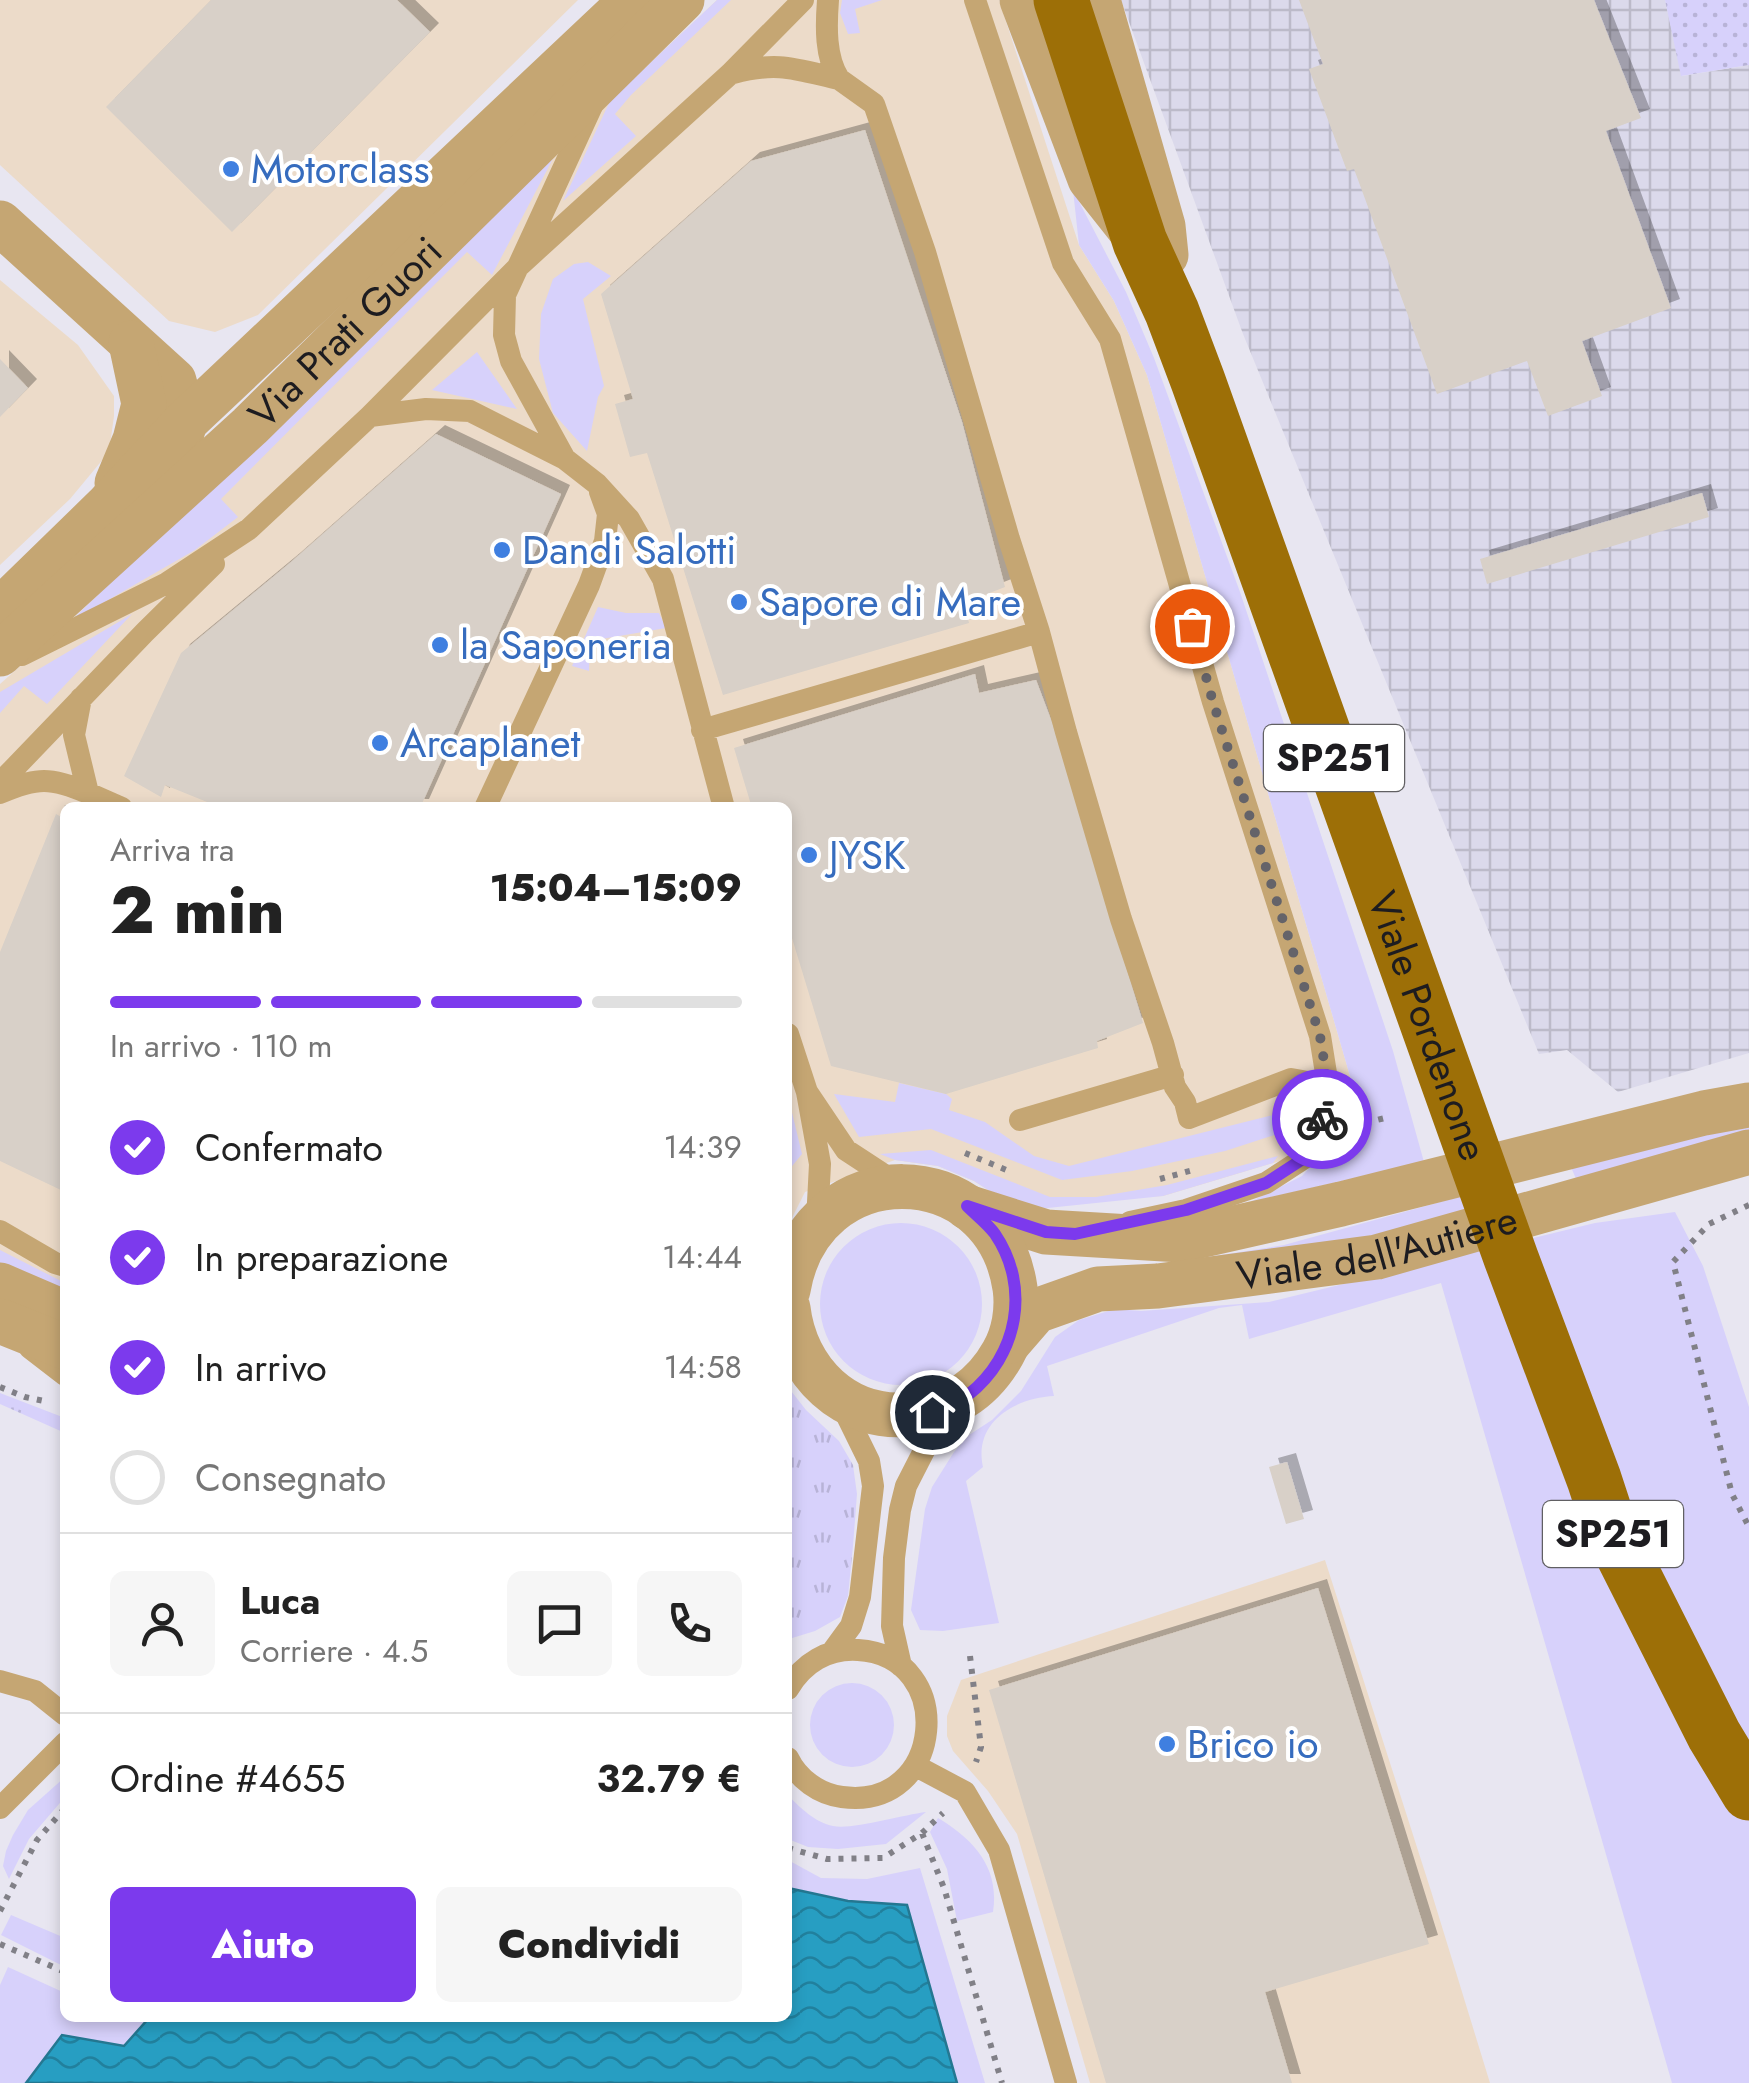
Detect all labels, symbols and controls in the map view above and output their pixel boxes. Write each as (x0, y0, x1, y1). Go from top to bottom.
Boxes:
place label: Motorclass (251, 140, 430, 198)
marker: Motorclass (220, 158, 242, 180)
street label: Via Prati Guori (235, 223, 455, 441)
place label: Dandi Salotti (522, 521, 736, 579)
marker: Dandi Salotti (491, 539, 513, 561)
place label: Sapore di Mare (759, 573, 1021, 631)
pin (1150, 584, 1235, 669)
marker: Sapore di Mare (728, 591, 750, 613)
icon: bag (1165, 599, 1220, 654)
place label: la Saponeria (460, 616, 671, 674)
marker: la Saponeria (429, 634, 451, 656)
place label: Arcaplanet (400, 714, 581, 772)
road number: SP251 (1264, 725, 1404, 791)
marker: Arcaplanet (369, 732, 391, 754)
place label: JYSK (824, 826, 906, 884)
text: Arriva tra (110, 827, 235, 873)
marker: JYSK (798, 844, 820, 866)
text: 15:04–15:09 (490, 860, 742, 915)
text: 2 min (110, 863, 285, 957)
street label: Viale Pordenone (1353, 883, 1503, 1168)
text: In arrivo · 110 m (110, 1023, 332, 1069)
courier (1272, 1069, 1372, 1169)
icon: bike (1295, 1092, 1350, 1147)
icon: check (110, 1120, 165, 1175)
text: Confermato (195, 1120, 383, 1175)
text: 14:39 (663, 1124, 742, 1170)
street label: Viale dell'Autiere (1233, 1190, 1524, 1304)
icon: check (110, 1230, 165, 1285)
text: In preparazione (195, 1230, 448, 1285)
text: 14:44 (662, 1234, 742, 1280)
icon: check (110, 1340, 165, 1395)
text: In arrivo (195, 1340, 327, 1395)
text: 14:58 (664, 1344, 742, 1390)
pin (890, 1370, 975, 1455)
icon: home (905, 1385, 960, 1440)
text: Consegnato (195, 1450, 386, 1505)
road number: SP251 (1543, 1501, 1683, 1567)
button: person (110, 1571, 215, 1676)
button: chat (507, 1571, 612, 1676)
button: phone (637, 1571, 742, 1676)
text: Luca (240, 1573, 320, 1628)
text: Corriere · 4.5 (240, 1628, 428, 1674)
place label: Brico io (1187, 1715, 1319, 1773)
marker: Brico io (1156, 1733, 1178, 1755)
text: Ordine #4655 (110, 1751, 345, 1806)
text: 32.79 € (597, 1751, 742, 1806)
button: Aiuto (110, 1887, 416, 2002)
button: Condividi (436, 1887, 742, 2002)

